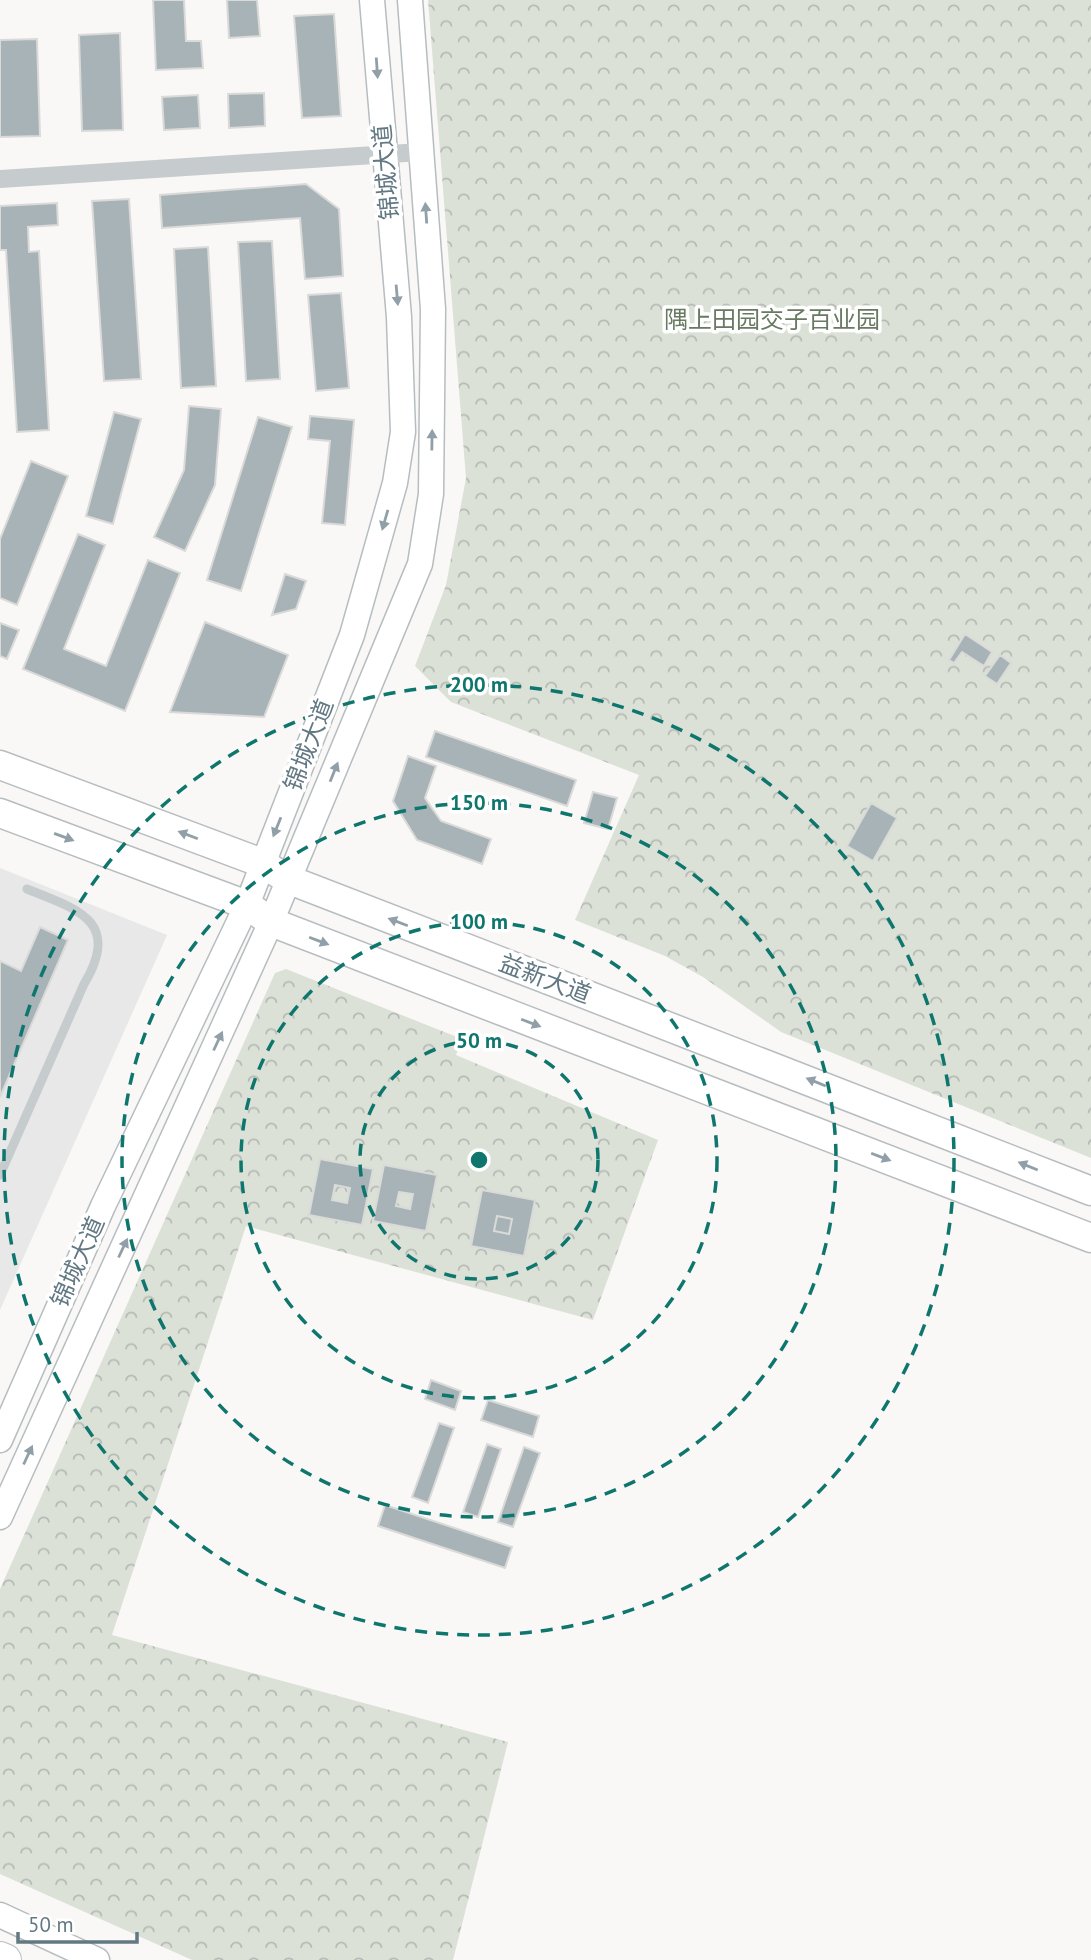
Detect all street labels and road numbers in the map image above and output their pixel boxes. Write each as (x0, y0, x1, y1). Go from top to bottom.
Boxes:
street label: 锦城大道 (366, 123, 405, 221)
street label: 锦城大道 (277, 694, 340, 795)
street label: 益新大道 (495, 947, 596, 1010)
street label: 锦城大道 (44, 1212, 111, 1312)

